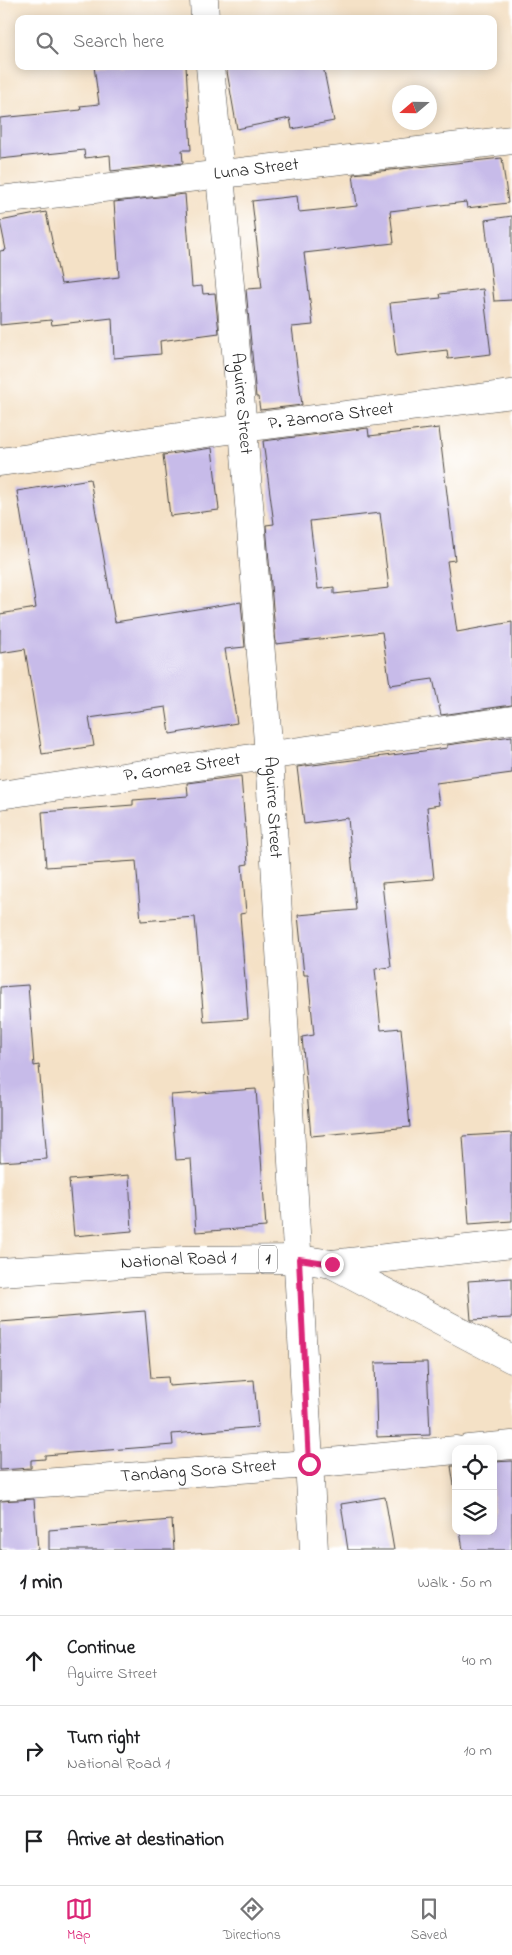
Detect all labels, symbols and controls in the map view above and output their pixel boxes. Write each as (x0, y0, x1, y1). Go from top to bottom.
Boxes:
search box (15, 15, 497, 70)
icon: search (33, 29, 61, 57)
text: Search here (73, 29, 164, 56)
north arrow (392, 85, 437, 130)
street label: Luna Street (212, 152, 300, 188)
street label: Aguirre Street (223, 352, 258, 455)
street label: P. Zamora Street (267, 396, 395, 438)
street label: P. Gomez Street (122, 747, 242, 790)
street label: Aguirre Street (256, 756, 288, 859)
road number: 1 (259, 1246, 277, 1272)
street label: National Road 1 (120, 1247, 237, 1277)
route end (321, 1253, 344, 1276)
map controls (452, 1445, 497, 1535)
button: locate (452, 1445, 497, 1490)
street label: Tandang Sora Street (120, 1453, 277, 1490)
route start (298, 1453, 321, 1476)
button: layers (452, 1490, 497, 1535)
text: 1 min (20, 1568, 62, 1598)
text: Walk · 50 m (417, 1571, 492, 1595)
text: Continue (67, 1635, 135, 1662)
icon: ahead (20, 1647, 48, 1675)
text: 40 m (462, 1649, 492, 1673)
text: Aguirre Street (67, 1662, 157, 1686)
text: Turn right (67, 1725, 140, 1752)
icon: right (20, 1737, 48, 1765)
text: 10 m (464, 1739, 492, 1763)
text: National Road 1 (67, 1752, 170, 1776)
icon: arrive (20, 1827, 48, 1855)
text: Arrive at destination (67, 1827, 224, 1854)
tab: Map (65, 1895, 93, 1946)
tab: Directions (223, 1895, 281, 1946)
tab: Saved (411, 1895, 447, 1946)

